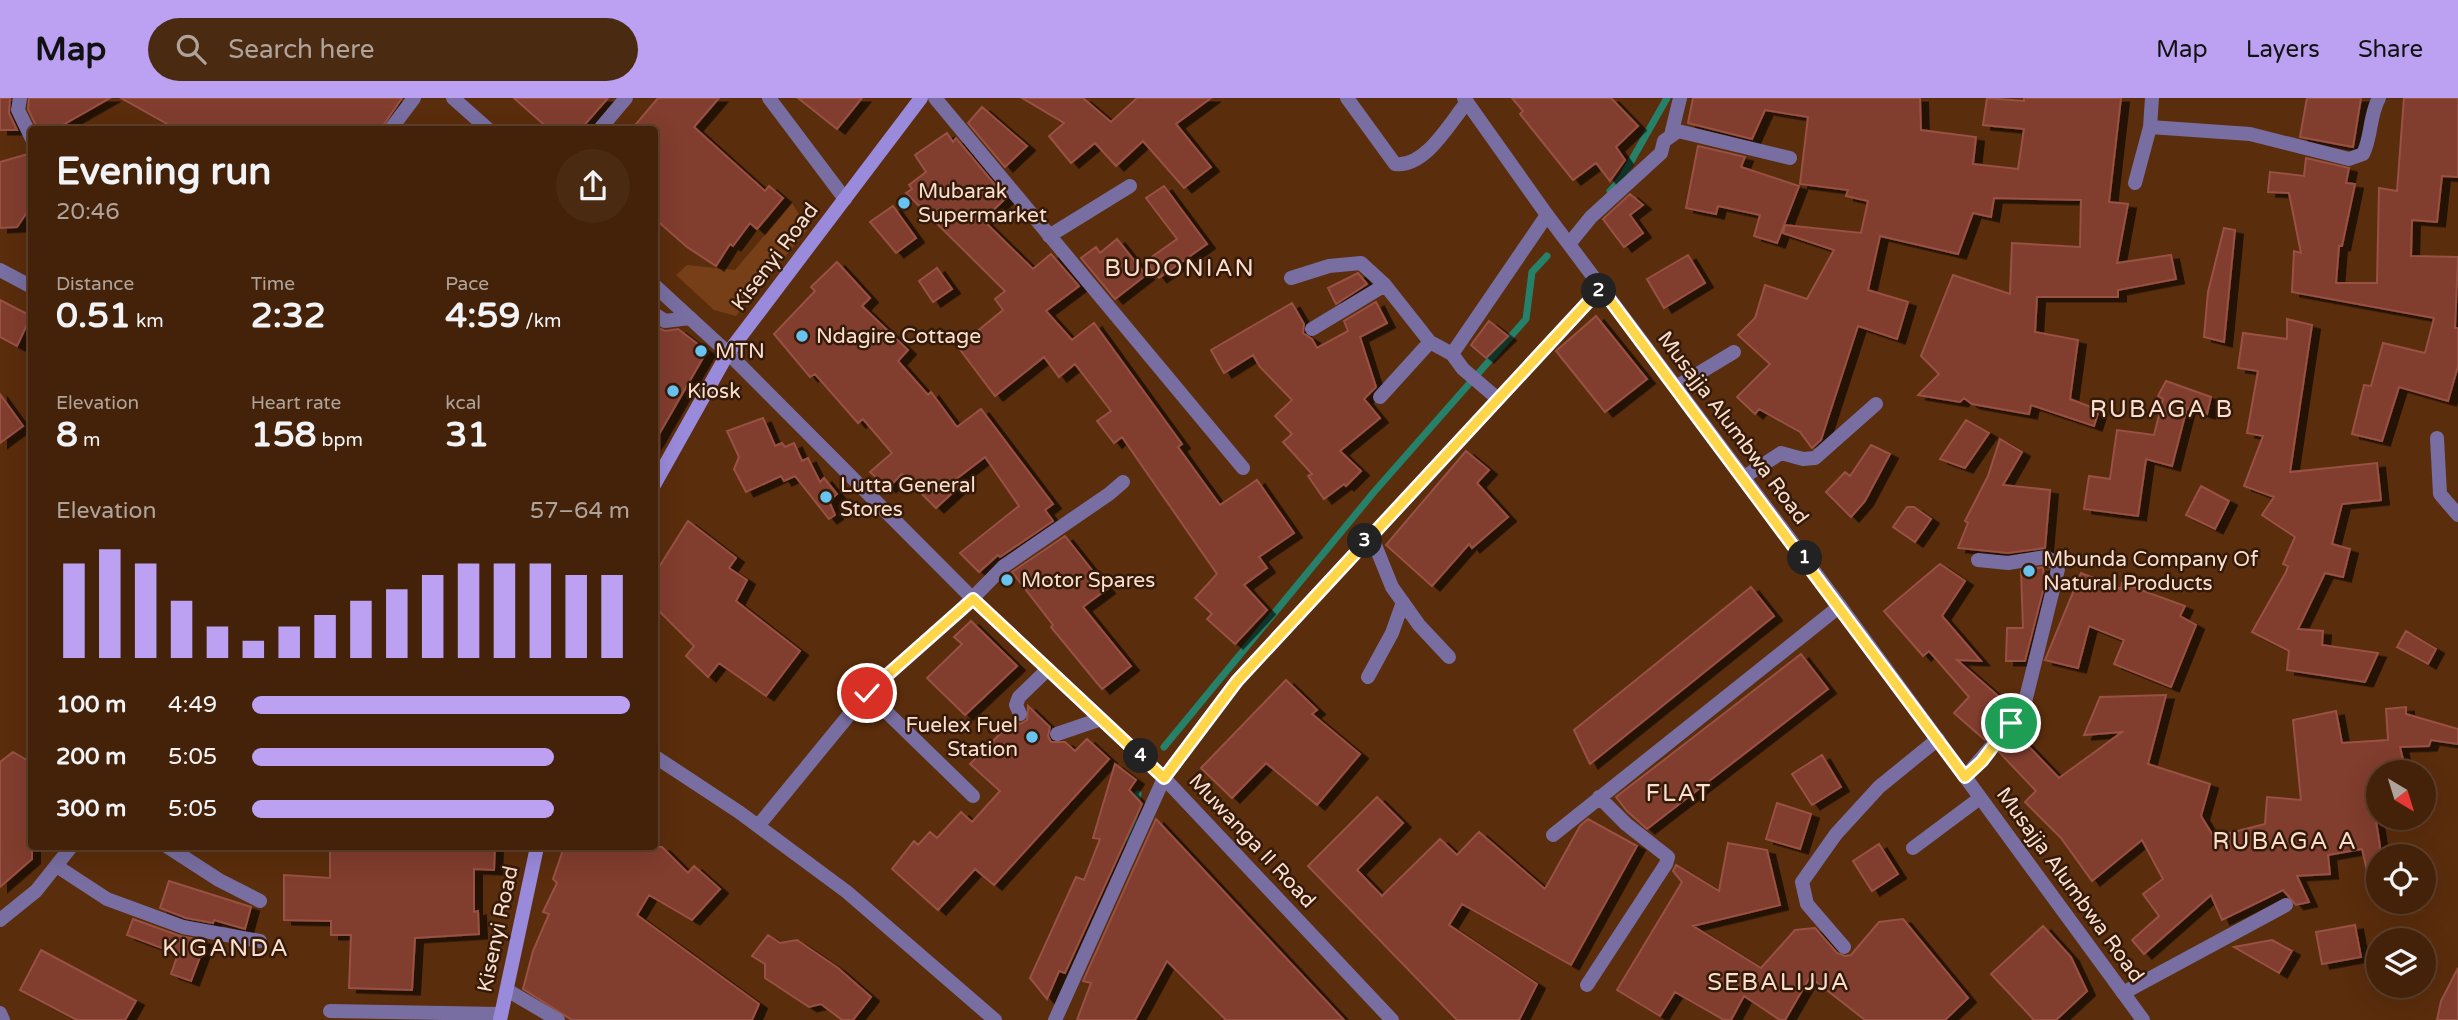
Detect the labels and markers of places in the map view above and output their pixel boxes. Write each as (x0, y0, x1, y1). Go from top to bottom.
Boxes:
place label: Mubarak Supermarket (918, 179, 1047, 228)
marker: Mubarak Supermarket (896, 195, 912, 211)
pin: 2 (1582, 274, 1616, 308)
place label: Ndagire Cottage (816, 324, 981, 349)
marker: Ndagire Cottage (794, 328, 810, 344)
place label: MTN (715, 339, 765, 364)
marker: MTN (693, 343, 709, 359)
place label: Kiosk (687, 379, 741, 404)
marker: Kiosk (665, 383, 681, 399)
place label: Lutta General Stores (840, 473, 976, 522)
marker: Lutta General Stores (818, 489, 834, 505)
pin: 3 (1348, 524, 1382, 558)
pin: 1 (1787, 540, 1822, 575)
place label: Mbunda Company Of Natural Products (2043, 547, 2258, 596)
marker: Mbunda Company Of Natural Products (2021, 563, 2037, 579)
place label: Motor Spares (1021, 568, 1155, 593)
marker: Motor Spares (999, 572, 1015, 588)
pin (837, 663, 897, 723)
pin (1981, 693, 2041, 753)
place label: Fuelex Fuel Station (906, 713, 1018, 762)
marker: Fuelex Fuel Station (1024, 729, 1040, 745)
pin: 4 (1124, 738, 1158, 774)

